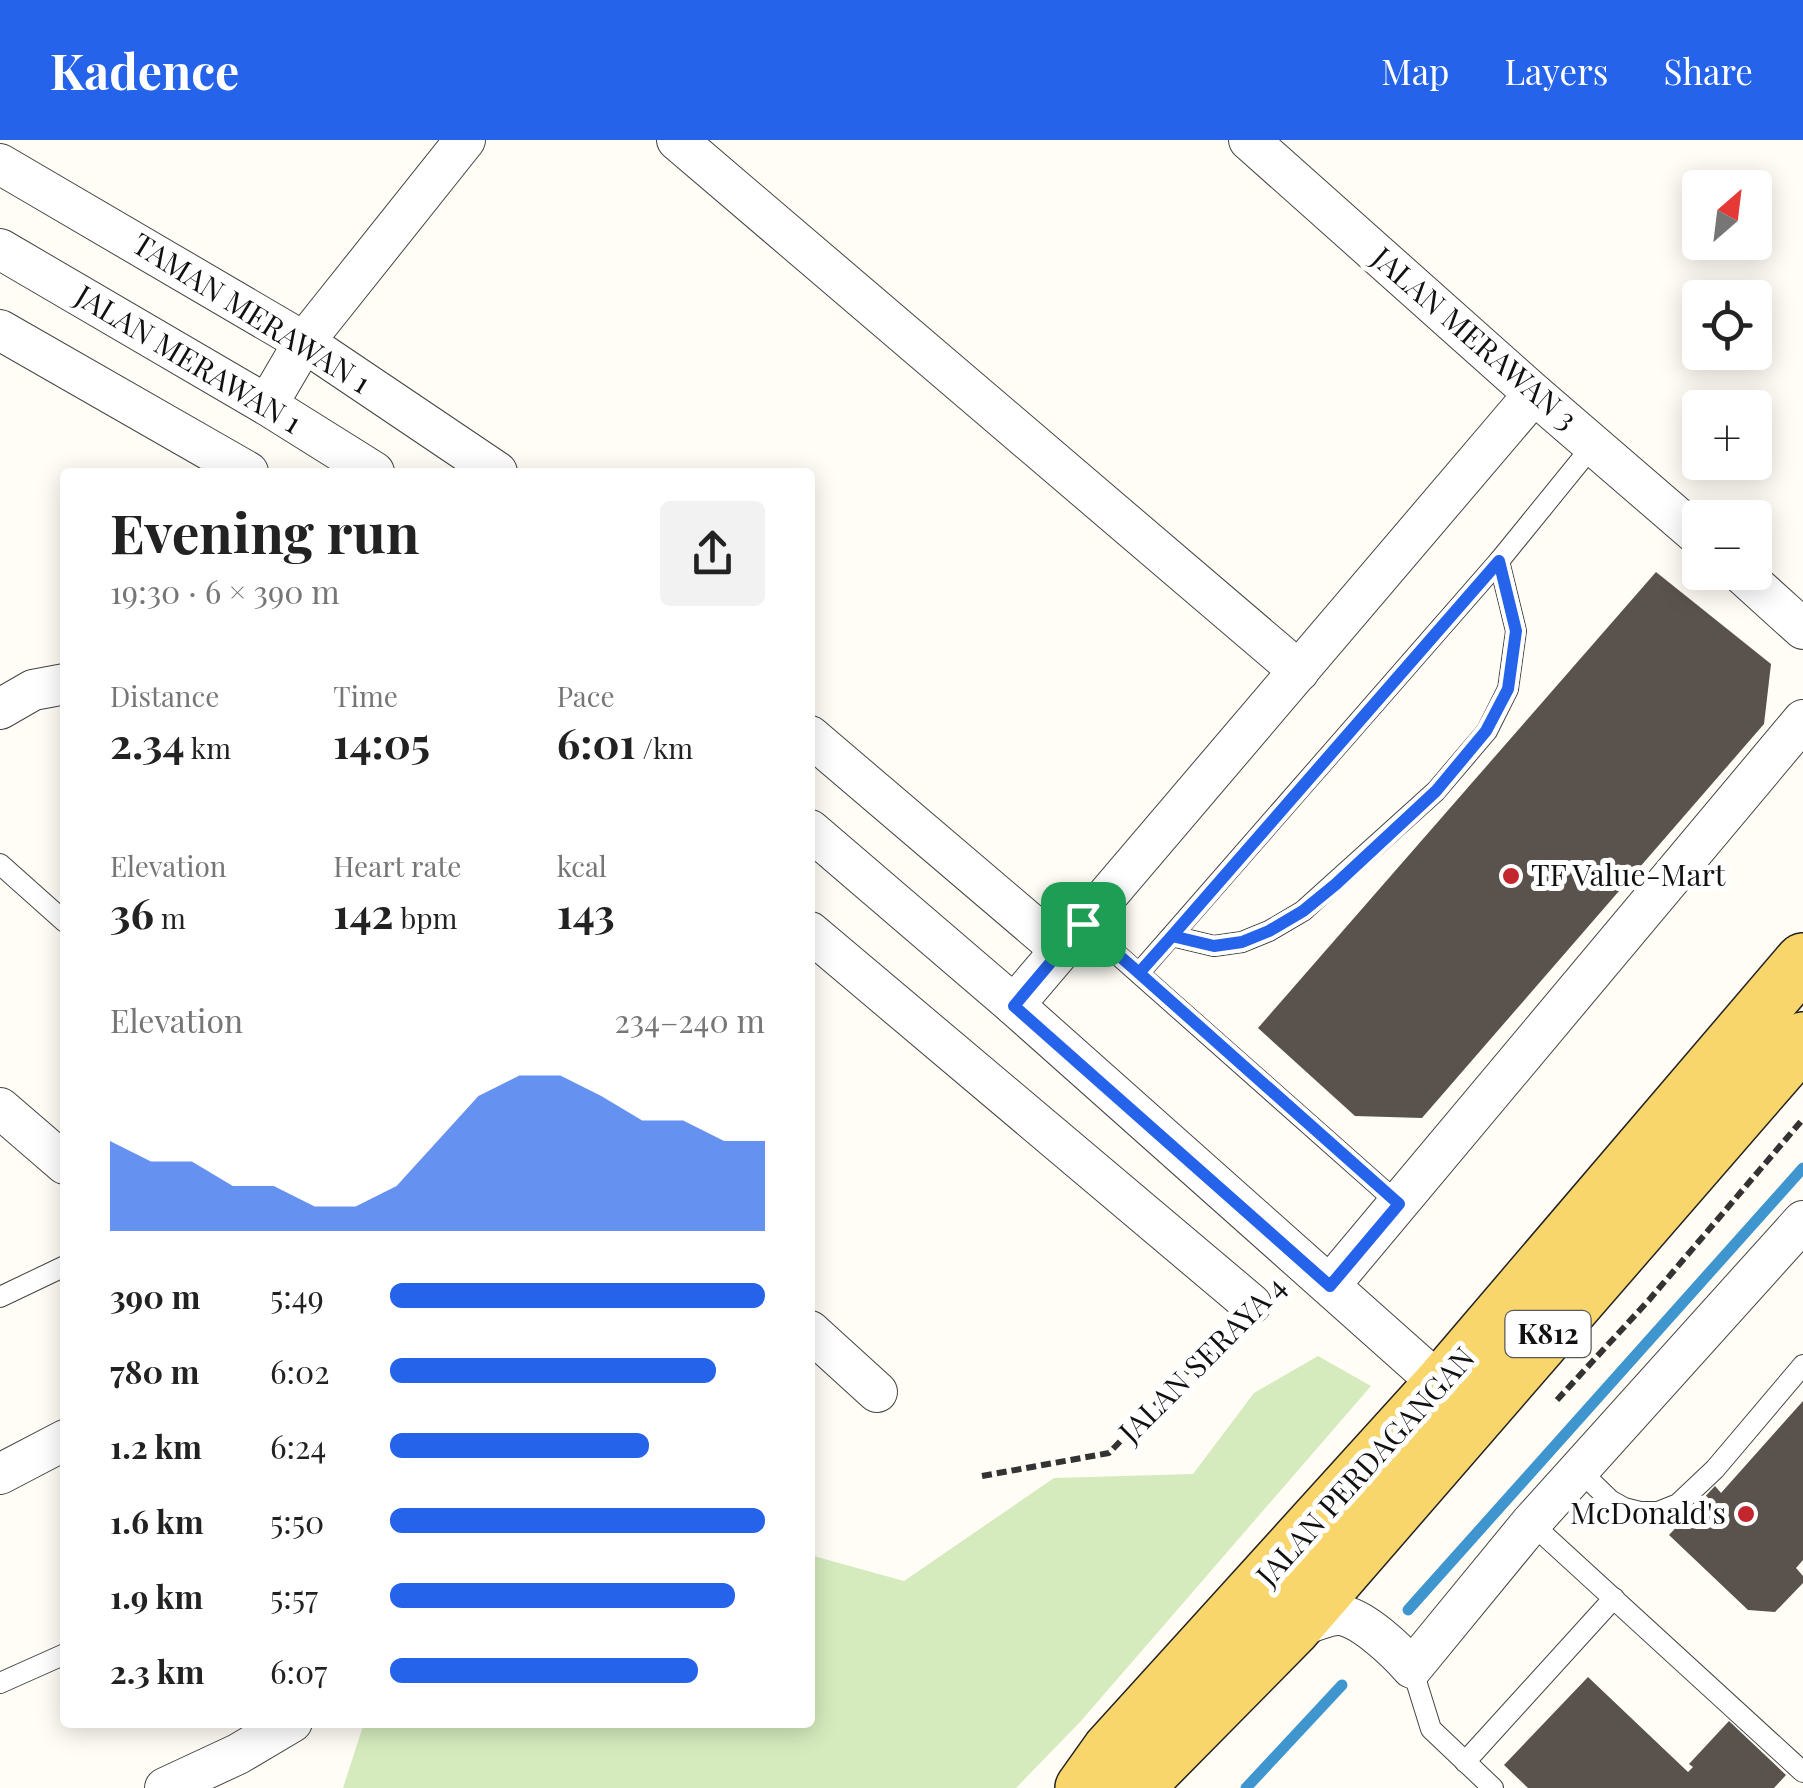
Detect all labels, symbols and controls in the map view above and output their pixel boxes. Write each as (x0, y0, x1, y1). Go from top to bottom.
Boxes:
text: Kadence (50, 38, 239, 102)
text: Map (1381, 47, 1449, 94)
text: Layers (1504, 47, 1609, 94)
text: Share (1664, 47, 1753, 94)
north arrow (1682, 170, 1772, 260)
map controls (1682, 170, 1772, 590)
street label: TAMAN MERAWAN 1 (126, 223, 379, 402)
street label: JALAN MERAWAN 3 (1363, 237, 1586, 438)
street label: JALAN MERAWAN 1 (68, 274, 310, 442)
button: locate (1682, 280, 1772, 370)
button: + (1682, 390, 1772, 480)
text: Evening run (110, 494, 420, 568)
button: − (1682, 500, 1772, 590)
button: share (660, 501, 765, 606)
text: 19:30 · 6 × 390 m (110, 569, 340, 612)
text: Distance (110, 677, 219, 714)
text: Time (333, 677, 398, 714)
text: Pace (557, 677, 615, 714)
text: 2.34 (110, 714, 185, 770)
text: 14:05 (333, 714, 430, 770)
text: 6:01 (557, 714, 636, 770)
text: km (185, 729, 231, 766)
text: /km (636, 729, 693, 766)
text: Elevation (110, 847, 226, 884)
text: Heart rate (333, 847, 462, 884)
text: kcal (557, 847, 607, 884)
place label: TF Value-Mart (1531, 854, 1726, 894)
marker: TF Value-Mart (1500, 865, 1522, 887)
pin (1041, 882, 1126, 967)
text: 36 (110, 884, 154, 940)
text: 142 (333, 884, 394, 940)
text: 143 (557, 884, 615, 940)
icon: arrive (1056, 897, 1111, 952)
text: m (154, 899, 186, 936)
text: bpm (394, 899, 457, 936)
text: Elevation (110, 998, 243, 1041)
text: 234–240 m (614, 998, 765, 1041)
street label: JALAN SERAYA 4 (1109, 1266, 1294, 1451)
text: 390 m (110, 1274, 200, 1317)
text: 5:49 (270, 1274, 324, 1317)
road number: K812 (1506, 1311, 1590, 1357)
street label: JALAN PERDAGANGAN (1246, 1338, 1483, 1594)
text: 780 m (110, 1349, 200, 1392)
text: 6:02 (270, 1349, 330, 1392)
text: 1.2 km (110, 1424, 202, 1467)
text: 6:24 (270, 1424, 326, 1467)
place label: McDonald's (1570, 1492, 1726, 1532)
text: 1.6 km (110, 1499, 204, 1542)
text: 5:50 (270, 1499, 324, 1542)
marker: McDonald's (1735, 1503, 1757, 1525)
text: 1.9 km (110, 1574, 203, 1617)
text: 5:57 (270, 1574, 318, 1617)
text: 2.3 km (110, 1649, 205, 1692)
text: 6:07 (270, 1649, 327, 1692)

